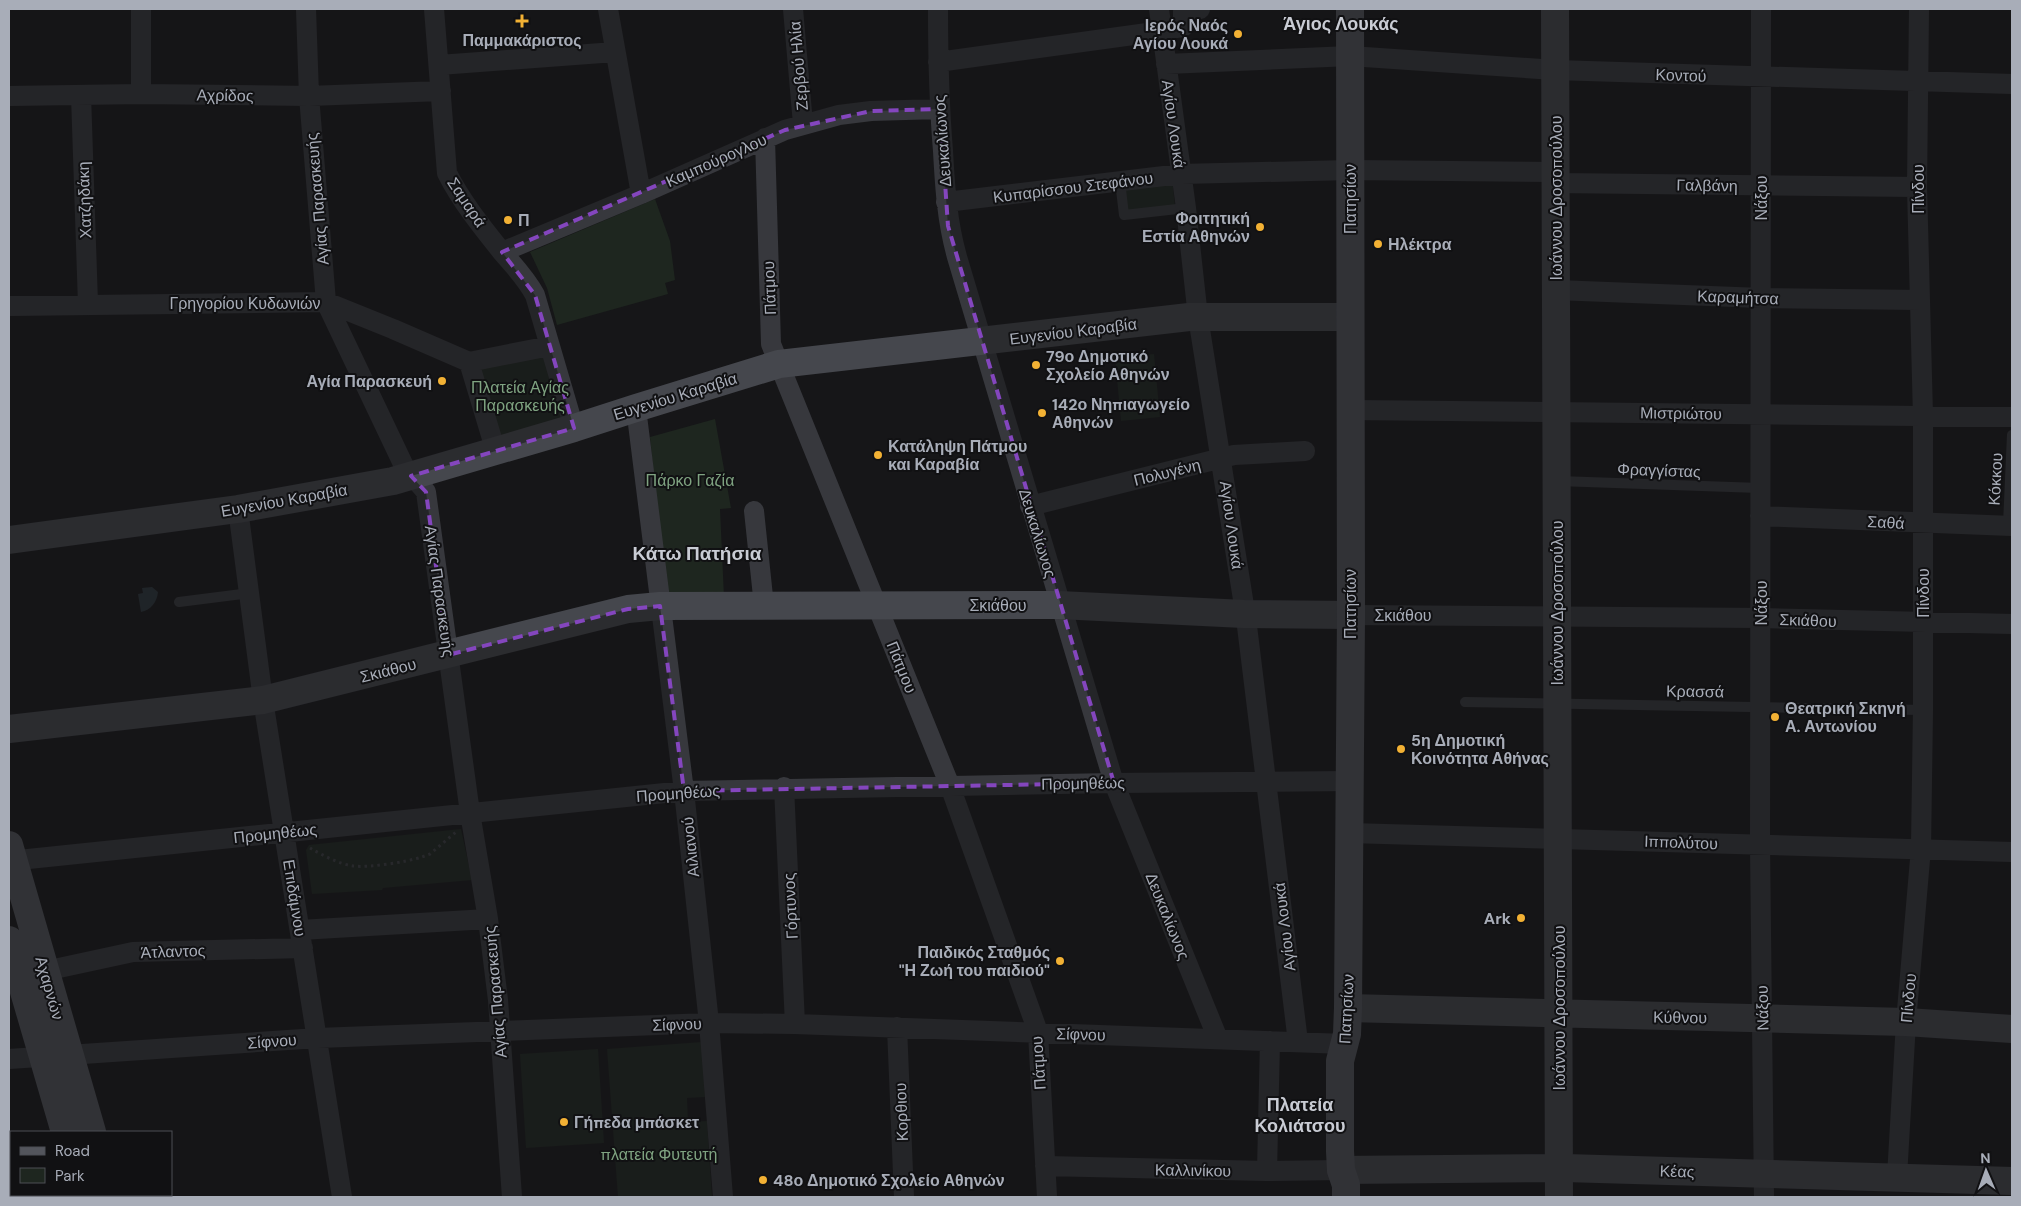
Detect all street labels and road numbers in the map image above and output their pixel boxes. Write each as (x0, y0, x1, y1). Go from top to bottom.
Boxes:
street label: Ζερβού Ηλία (784, 20, 813, 111)
street label: Κοντού (1655, 64, 1707, 87)
street label: Αγίου Λουκά (1157, 78, 1190, 170)
street label: Αχρίδος (196, 85, 254, 107)
street label: Δευκαλίωνος (929, 94, 956, 188)
street label: Ιωάννου Δροσοπούλου (1546, 116, 1567, 280)
street label: Καμπούρογλου (662, 129, 770, 192)
street label: Αγίας Παρασκευής (301, 132, 334, 266)
street label: Χατζηδάκη (73, 161, 96, 239)
street label: Πατησίων (1340, 164, 1361, 234)
street label: Πίνδου (1908, 164, 1929, 214)
street label: Κυπαρίσσου Στεφάνου (992, 167, 1154, 208)
street label: Σαμαρά (442, 173, 491, 231)
street label: Γαλβάνη (1676, 174, 1738, 197)
street label: Νάξου (1751, 175, 1772, 221)
street label: Πάτμου (758, 261, 781, 315)
street label: Καραμήτσα (1697, 286, 1779, 309)
street label: Γρηγορίου Κυδωνιών (169, 293, 321, 314)
street label: Ευγενίου Καραβία (1008, 313, 1138, 350)
street label: Ευγενίου Καραβία (611, 368, 739, 425)
street label: Μιστριώτου (1640, 402, 1722, 425)
street label: Κόκκου (1984, 452, 2007, 506)
street label: Πολυγένη (1131, 454, 1203, 491)
street label: Φραγγίστας (1617, 459, 1701, 482)
street label: Ευγενίου Καραβία (219, 479, 349, 522)
street label: Αγίου Λουκά (1215, 479, 1248, 571)
street label: Δευκαλίωνος (1014, 486, 1061, 581)
street label: Σαθά (1867, 511, 1905, 534)
street label: Ιωάννου Δροσοπούλου (1547, 521, 1568, 685)
street label: Αγίας Παρασκευής (420, 524, 459, 659)
street label: Πίνδου (1913, 568, 1934, 618)
street label: Πατησίων (1340, 569, 1361, 639)
street label: Νάξου (1751, 580, 1772, 626)
street label: Σκιάθου (969, 595, 1027, 616)
street label: Σκιάθου (1374, 605, 1432, 626)
street label: Σκιάθου (1779, 609, 1837, 632)
street label: Πάτμου (882, 638, 921, 696)
street label: Σκιάθου (358, 653, 418, 688)
street label: Κρασσά (1666, 680, 1724, 703)
street label: Προμηθέως (1041, 772, 1125, 795)
street label: Προμηθέως (635, 780, 721, 807)
street label: Αιλιανού (677, 816, 704, 878)
street label: Προμηθέως (232, 819, 318, 848)
street label: Ιππολύτου (1644, 831, 1718, 854)
street label: Επιδάμνου (278, 858, 311, 938)
street label: Δευκαλίωνος (1141, 869, 1195, 963)
street label: Γόρτυνος (778, 872, 803, 940)
street label: Αγίου Λουκά (1269, 881, 1300, 973)
street label: Αγίας Παρασκευής (479, 925, 512, 1059)
street label: Ιωάννου Δροσοπούλου (1549, 926, 1570, 1090)
street label: Άτλαντος (140, 940, 206, 963)
street label: Αχαρνών (30, 954, 69, 1022)
street label: Πίνδου (1896, 972, 1921, 1024)
street label: Πατησίων (1334, 974, 1359, 1045)
street label: Νάξου (1752, 985, 1773, 1031)
street label: Κύθνου (1653, 1007, 1707, 1028)
street label: Σίφνου (652, 1013, 702, 1036)
street label: Σίφνου (1056, 1023, 1106, 1046)
street label: Σίφνου (247, 1029, 297, 1054)
street label: Πάτμου (1026, 1035, 1051, 1091)
street label: Κορθιου (890, 1082, 913, 1142)
street label: Καλλινίκου (1155, 1159, 1231, 1182)
street label: Κέας (1659, 1160, 1695, 1183)

